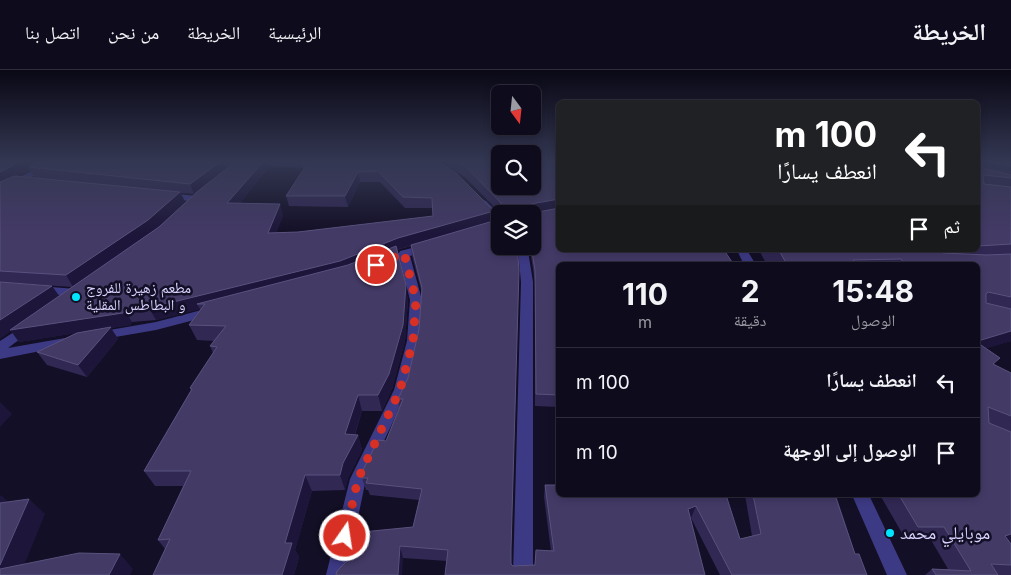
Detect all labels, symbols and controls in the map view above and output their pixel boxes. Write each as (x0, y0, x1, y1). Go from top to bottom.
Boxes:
text: الخريطة (912, 17, 986, 46)
text: اتصل بنا (25, 22, 80, 43)
text: من نحن (108, 22, 159, 43)
text: الخريطة (187, 22, 240, 43)
text: الرئيسية (268, 22, 322, 43)
north arrow (491, 85, 541, 135)
map controls (491, 85, 541, 255)
text: 100 m (774, 113, 877, 155)
icon: left (895, 120, 960, 185)
button: search (491, 145, 541, 195)
text: انعطف يسارًا (777, 158, 877, 184)
button: layers (491, 205, 541, 255)
icon: arrive (905, 215, 933, 243)
text: ثم (943, 215, 960, 238)
pin (355, 244, 397, 286)
icon: arrive (362, 251, 390, 279)
text: 2 (741, 273, 760, 309)
text: 15:48 (832, 273, 914, 309)
text: 110 (622, 276, 668, 312)
place label: مطعم زهيرة للفروج و البطاطس المقلية (86, 278, 191, 315)
marker: مطعم زهيرة للفروج و البطاطس المقلية (70, 291, 82, 303)
text: دقيقة (734, 310, 766, 330)
text: الوصول (851, 310, 895, 330)
text: m (638, 312, 652, 332)
text: انعطف يسارًا (826, 369, 917, 392)
icon: left (932, 369, 960, 397)
text: 100 m (576, 371, 630, 394)
text: الوصول إلى الوجهة (783, 439, 917, 462)
icon: arrive (932, 439, 960, 467)
text: 10 m (576, 441, 618, 464)
position arrow (318, 509, 370, 561)
place label: موبايلي محمد (900, 522, 990, 548)
marker: موبايلي محمد (884, 527, 896, 539)

